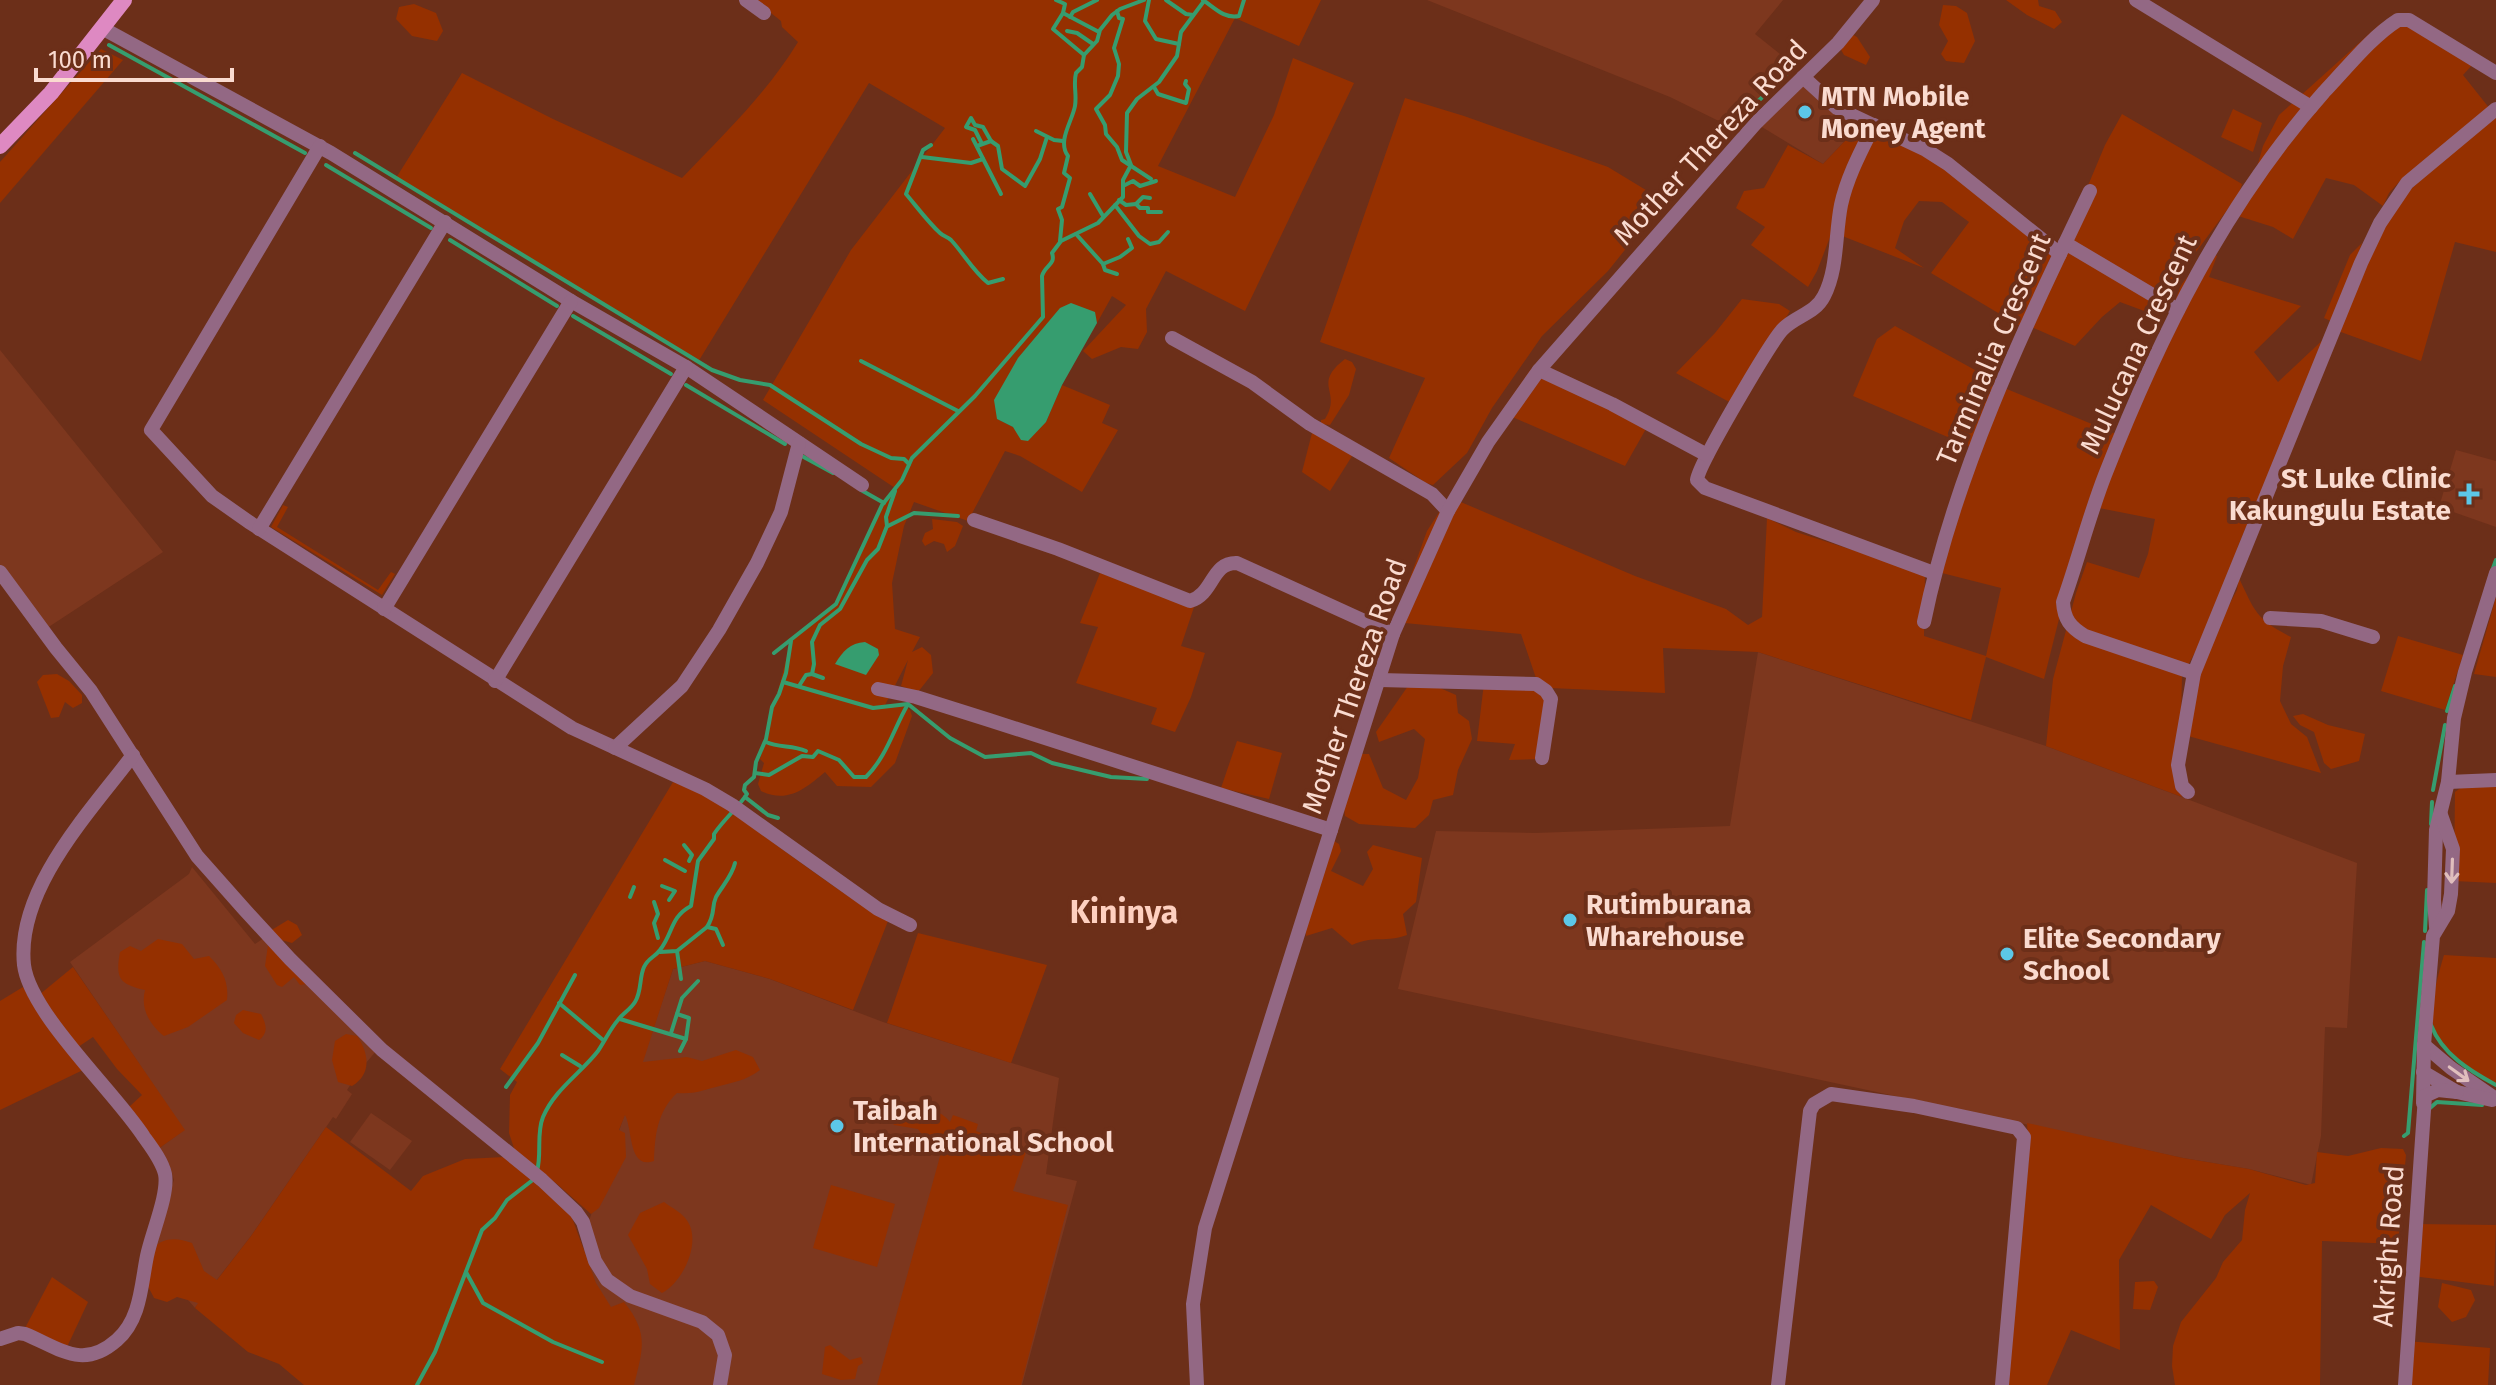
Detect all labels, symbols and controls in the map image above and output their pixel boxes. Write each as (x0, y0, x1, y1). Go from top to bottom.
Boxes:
scale bar (36, 32, 232, 82)
street label: Mother Thereza Road (1607, 33, 1814, 252)
text: 100 m (48, 46, 112, 74)
place label: MTN Mobile Money Agent (1821, 80, 1987, 145)
marker: MTN Mobile Money Agent (1796, 103, 1814, 121)
street label: Tarminalia Crescent (1930, 227, 2058, 470)
street label: Mulucana Crescent (2073, 229, 2204, 459)
place label: St Luke Clinic Kakungulu Estate (2229, 462, 2452, 527)
marker: St Luke Clinic Kakungulu Estate (2458, 483, 2480, 505)
street label: Mother Thereza Road (1295, 554, 1414, 818)
one-way arrow (2444, 857, 2460, 884)
place label: Rutimburana Wharehouse (1586, 888, 1751, 953)
district label: Kininya (1070, 893, 1178, 931)
marker: Rutimburana Wharehouse (1561, 911, 1579, 929)
place label: Elite Secondary School (2023, 922, 2221, 987)
marker: Elite Secondary School (1998, 945, 2016, 963)
one-way arrow (2448, 1065, 2469, 1082)
place label: Taibah International School (853, 1094, 1114, 1159)
marker: Taibah International School (828, 1117, 846, 1135)
street label: Akright Road (2366, 1164, 2411, 1328)

